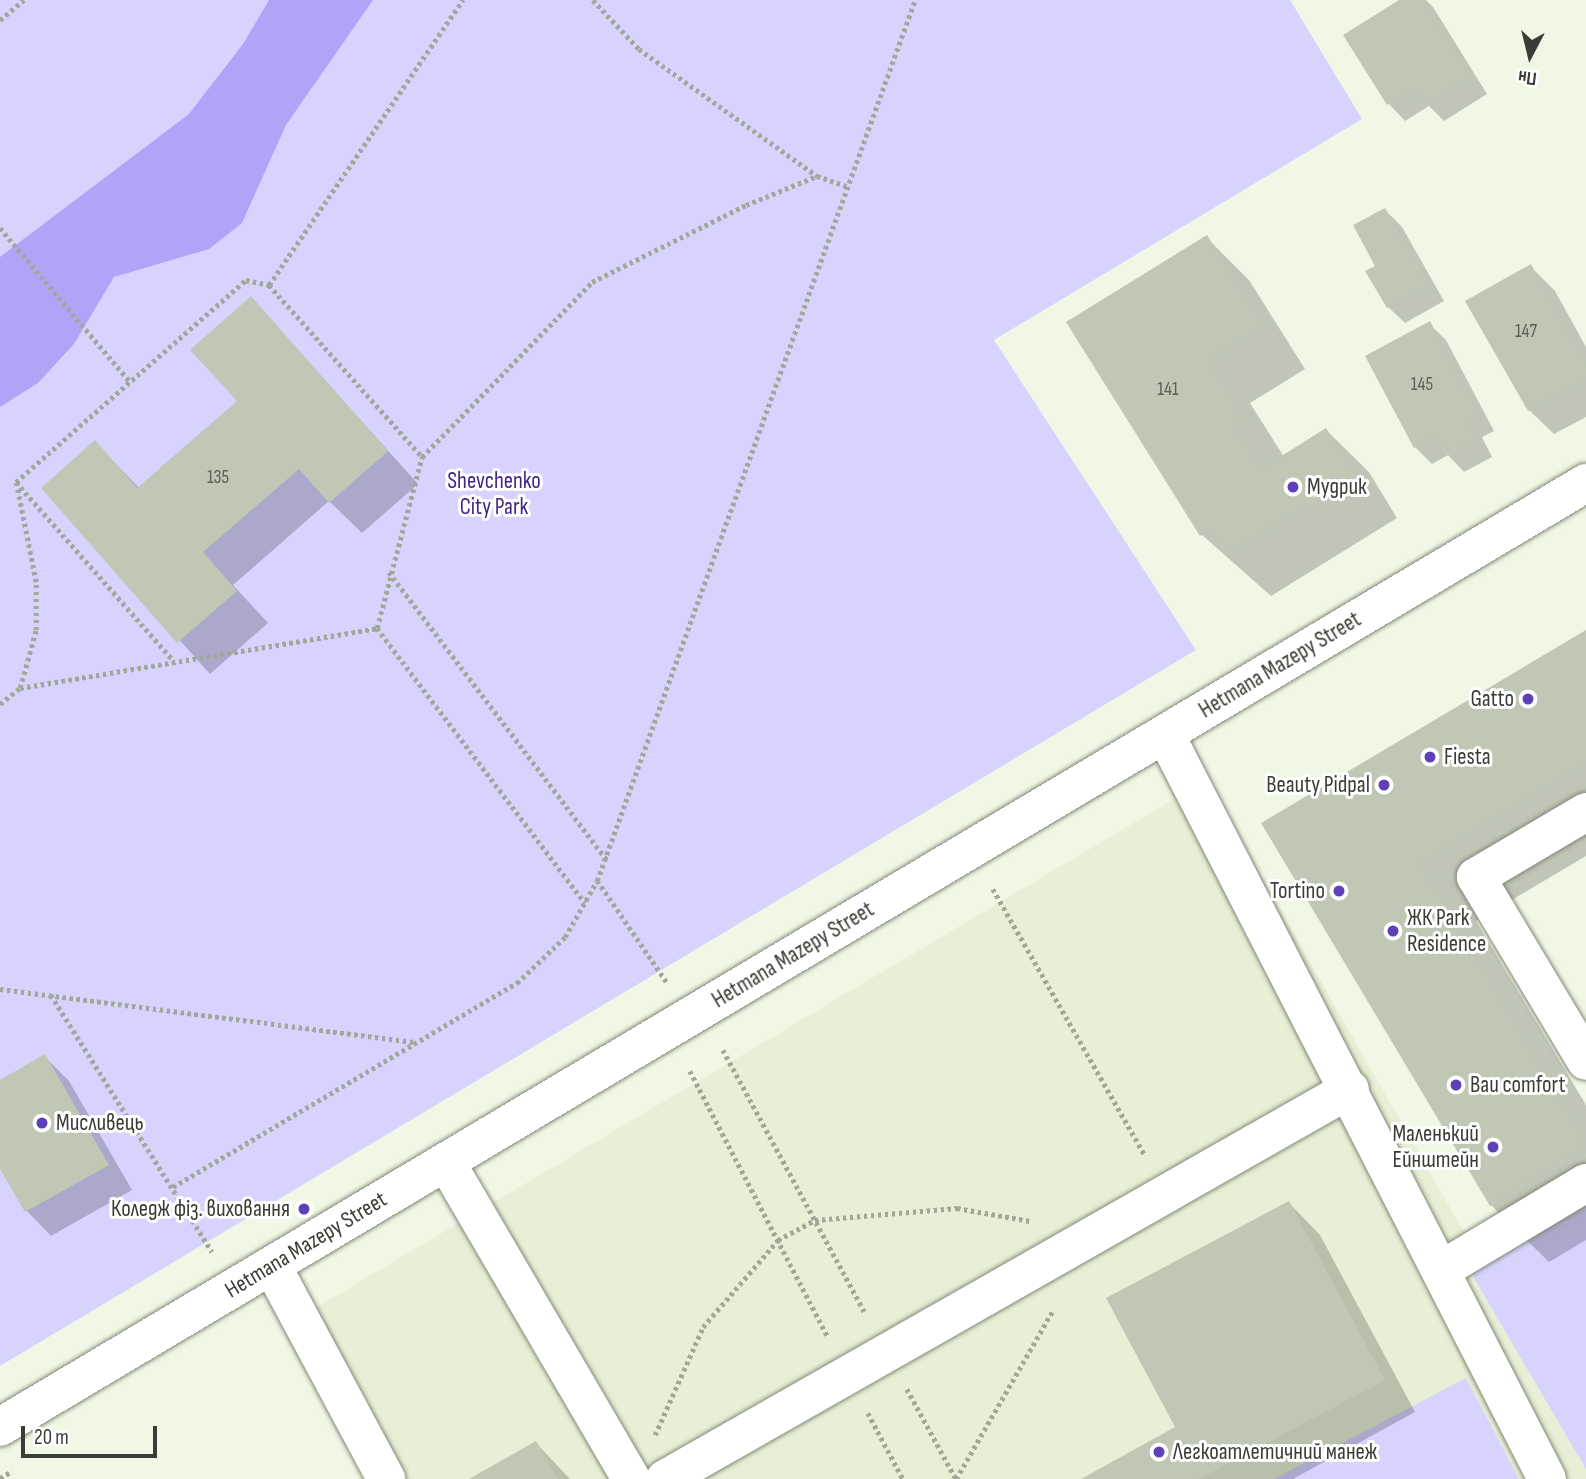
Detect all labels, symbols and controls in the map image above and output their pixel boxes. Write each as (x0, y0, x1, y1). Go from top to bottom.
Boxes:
north arrow (1495, 21, 1565, 91)
text: Пн (1517, 65, 1538, 90)
house number: 147 (1515, 321, 1537, 343)
house number: 145 (1411, 374, 1433, 396)
house number: 141 (1157, 379, 1179, 401)
house number: 135 (207, 467, 229, 489)
park label: Shevchenko City Park (447, 467, 541, 521)
place label: Мудрик (1307, 473, 1367, 501)
marker: Мудрик (1285, 479, 1301, 495)
street label: Hetmana Mazepy Street (1194, 606, 1366, 724)
place label: Gatto (1470, 685, 1514, 713)
marker: Gatto (1520, 691, 1536, 707)
place label: Fiesta (1444, 743, 1491, 771)
marker: Fiesta (1422, 749, 1438, 765)
place label: Beauty Pidpal (1266, 771, 1370, 799)
marker: Beauty Pidpal (1376, 777, 1392, 793)
place label: Tortino (1270, 877, 1325, 905)
marker: Tortino (1331, 883, 1347, 899)
street label: Hetmana Mazepy Street (707, 896, 879, 1014)
place label: ЖК Park Residence (1407, 904, 1486, 958)
marker: ЖК Park Residence (1385, 923, 1401, 939)
place label: Bau comfort (1470, 1071, 1565, 1099)
marker: Bau comfort (1448, 1077, 1464, 1093)
place label: Мисливець (56, 1109, 144, 1137)
marker: Мисливець (34, 1115, 50, 1131)
place label: Маленький Ейнштейн (1392, 1120, 1479, 1174)
marker: Маленький Ейнштейн (1485, 1139, 1501, 1155)
street label: Hetmana Mazepy Street (220, 1186, 392, 1304)
place label: Коледж фіз. виховання (111, 1195, 290, 1223)
marker: Коледж фіз. виховання (296, 1201, 312, 1217)
scale bar (24, 1412, 161, 1456)
text: 20 m (34, 1425, 69, 1450)
place label: Легкоатлетичний манеж (1173, 1438, 1377, 1466)
marker: Легкоатлетичний манеж (1151, 1444, 1167, 1460)

